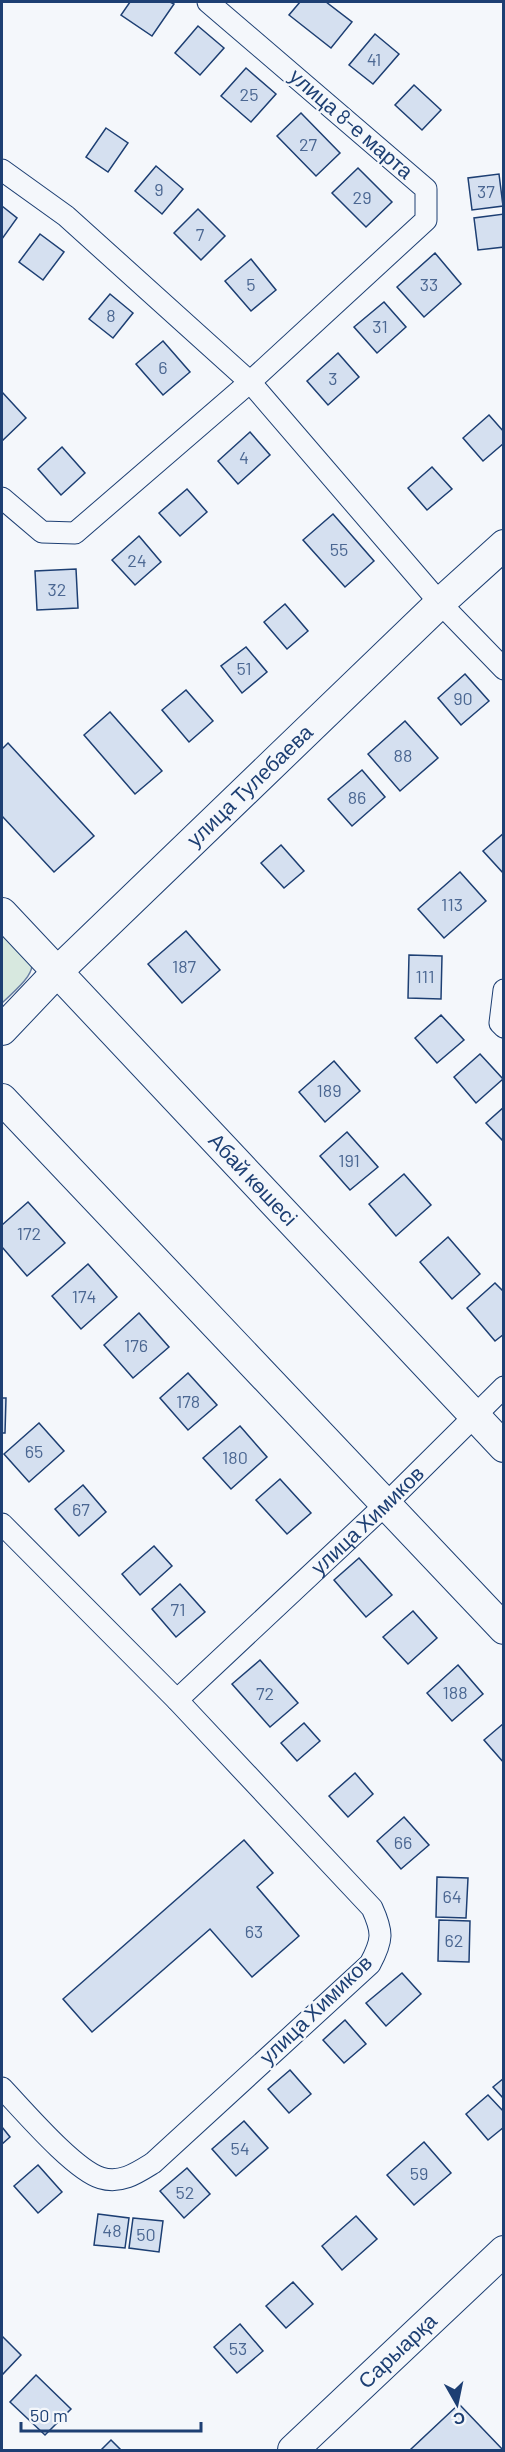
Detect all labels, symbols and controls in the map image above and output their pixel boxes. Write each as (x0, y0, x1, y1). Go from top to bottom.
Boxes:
house number: 41 (367, 48, 381, 70)
street label: улица 8-е марта (285, 62, 419, 183)
house number: 25 (240, 83, 258, 105)
house number: 27 (299, 133, 318, 155)
house number: 9 (154, 178, 164, 200)
house number: 37 (477, 180, 495, 202)
house number: 29 (352, 186, 372, 208)
house number: 7 (196, 223, 205, 245)
house number: 5 (246, 273, 256, 295)
house number: 33 (420, 273, 438, 295)
house number: 8 (106, 304, 116, 326)
house number: 31 (372, 315, 388, 337)
house number: 6 (158, 356, 168, 378)
house number: 3 (328, 367, 338, 389)
house number: 4 (239, 446, 249, 468)
house number: 55 (330, 538, 348, 560)
house number: 24 (127, 549, 147, 571)
house number: 32 (48, 578, 66, 600)
house number: 51 (236, 657, 252, 679)
house number: 90 (453, 687, 473, 709)
street label: улица Тулебаева (181, 718, 317, 851)
house number: 88 (394, 744, 412, 766)
house number: 86 (348, 786, 366, 808)
house number: 113 (441, 893, 463, 915)
house number: 187 (172, 955, 197, 977)
house number: 111 (415, 965, 435, 987)
house number: 189 (316, 1079, 342, 1101)
street label: Абай көшесі (204, 1127, 303, 1230)
house number: 191 (338, 1149, 360, 1171)
house number: 172 (17, 1222, 41, 1244)
house number: 174 (72, 1285, 96, 1307)
house number: 176 (124, 1334, 148, 1356)
house number: 178 (176, 1390, 200, 1412)
house number: 65 (25, 1440, 43, 1462)
house number: 180 (222, 1446, 248, 1468)
street label: улица Химиков (305, 1460, 428, 1579)
house number: 67 (72, 1498, 90, 1520)
house number: 71 (171, 1598, 185, 1620)
house number: 188 (442, 1681, 468, 1703)
house number: 72 (256, 1682, 274, 1704)
house number: 66 (394, 1831, 412, 1853)
house number: 64 (442, 1885, 462, 1907)
house number: 63 (245, 1920, 263, 1942)
house number: 62 (445, 1929, 463, 1951)
street label: улица Химиков (254, 1949, 376, 2069)
house number: 54 (230, 2137, 250, 2159)
house number: 59 (410, 2162, 428, 2184)
house number: 52 (176, 2181, 194, 2203)
house number: 48 (102, 2219, 122, 2241)
house number: 50 (136, 2223, 156, 2245)
street label: Сарыарқа (352, 2307, 441, 2393)
house number: 53 (229, 2337, 247, 2359)
north arrow (427, 2374, 487, 2434)
scale bar (21, 2395, 201, 2433)
text: 50 m (30, 2404, 68, 2426)
text: С (452, 2409, 467, 2430)

